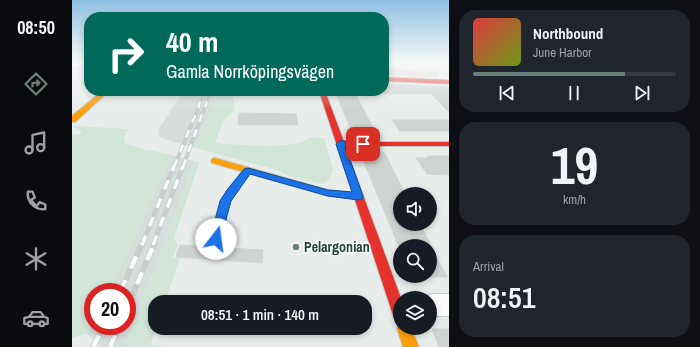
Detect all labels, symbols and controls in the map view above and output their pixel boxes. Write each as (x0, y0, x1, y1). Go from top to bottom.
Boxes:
text: 08:50 (17, 15, 55, 40)
text: 40 m (166, 23, 218, 61)
text: Northbound (533, 23, 603, 44)
icon: right (100, 28, 152, 80)
text: June Harbor (533, 44, 592, 61)
text: Gamla Norrköpingsvägen (166, 59, 334, 84)
icon: directions (22, 70, 50, 98)
icon: previous (496, 82, 518, 104)
icon: pause (563, 82, 585, 104)
icon: next (631, 82, 653, 104)
pin (346, 127, 380, 161)
icon: music (22, 129, 50, 157)
text: 19 (551, 130, 598, 200)
icon: arrive (352, 133, 374, 155)
icon: phone (22, 187, 50, 215)
map controls (393, 187, 437, 335)
button: sound (393, 187, 437, 231)
text: km/h (563, 191, 586, 208)
position arrow (195, 218, 237, 260)
place label: Pelargonian (304, 238, 370, 256)
button: search (393, 239, 437, 283)
marker: Pelargonian (291, 242, 301, 252)
icon: climate (22, 245, 50, 273)
text: Arrival (473, 258, 504, 275)
text: 08:51 (473, 277, 535, 317)
speed limit sign: 20 (84, 283, 136, 335)
button: layers (393, 291, 437, 335)
icon: car (22, 304, 50, 332)
text: 08:51 · 1 min · 140 m (201, 304, 319, 325)

